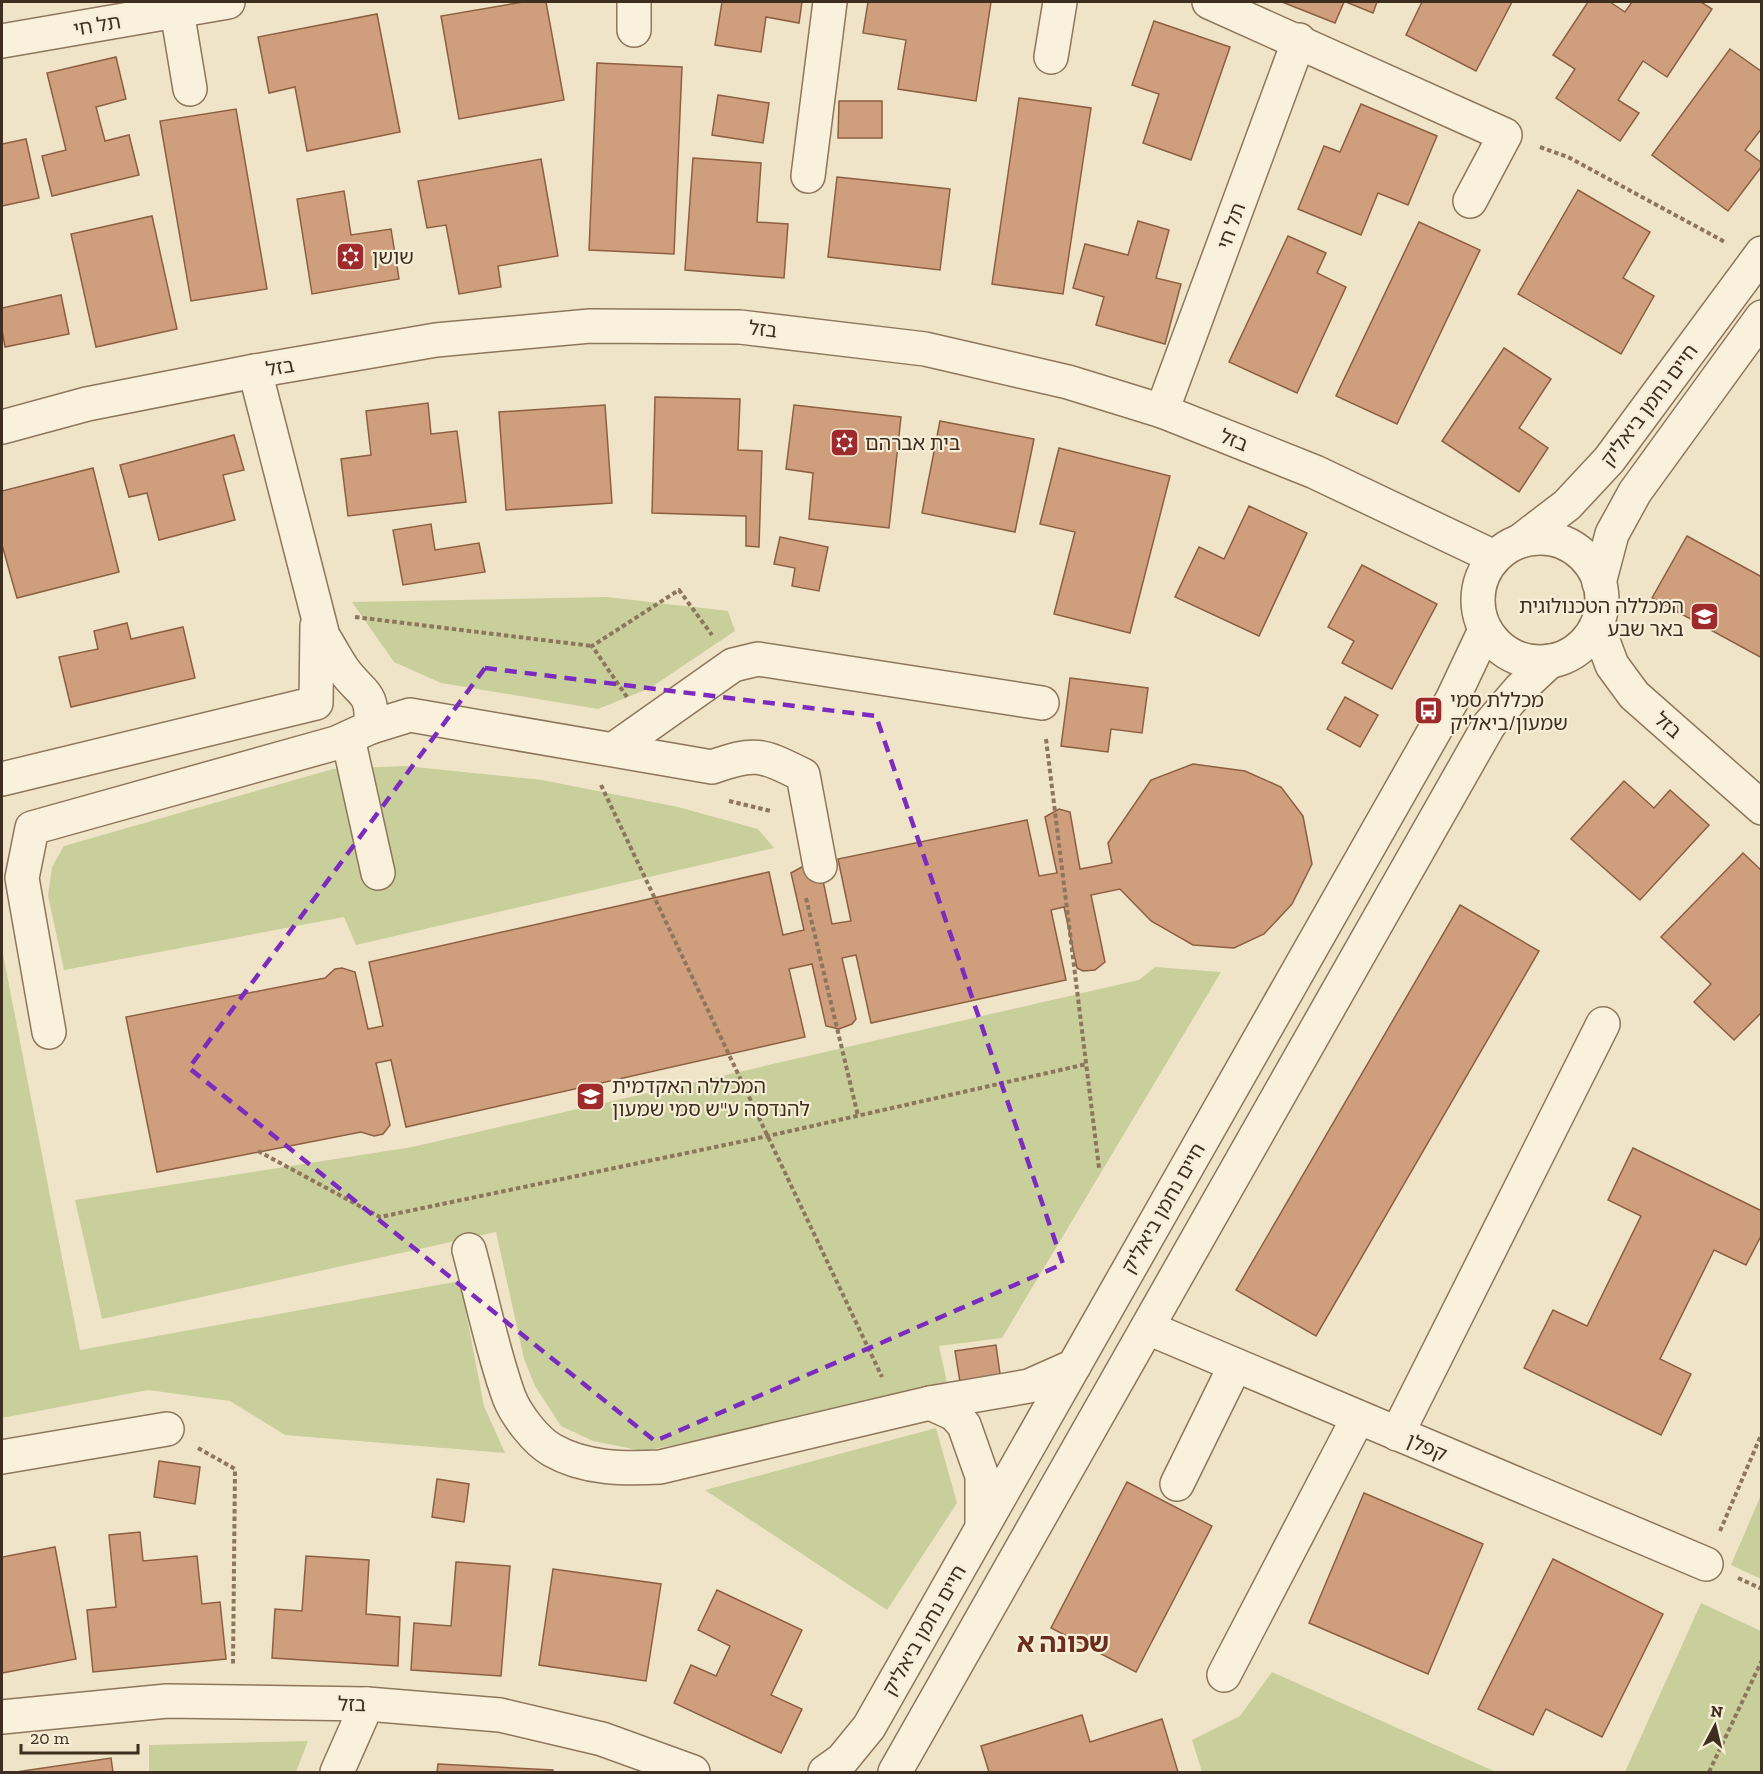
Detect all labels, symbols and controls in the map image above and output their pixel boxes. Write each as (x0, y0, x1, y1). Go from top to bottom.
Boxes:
street label: תל חי (71, 9, 123, 41)
street label: תל חי (1212, 199, 1250, 253)
synagogue icon: שושן (335, 241, 367, 273)
place label: שושן (372, 245, 414, 269)
street label: בזל (747, 315, 779, 343)
street label: חיים נחמן ביאליק (1595, 339, 1703, 471)
street label: בזל (264, 353, 296, 381)
street label: בזל (1216, 424, 1252, 456)
synagogue icon: בית אברהם (828, 427, 860, 459)
place label: בית אברהם (865, 431, 960, 455)
place label: המכללה הטכנולוגית באר שבע (1519, 594, 1684, 641)
school or university icon: המכללה הטכנולוגית באר שבע (1689, 601, 1721, 633)
place label: מכללת סמי שמעון/ביאליק (1450, 688, 1568, 735)
bus stop icon: מכללת סמי שמעון/ביאליק (1413, 695, 1445, 727)
street label: בזל (1649, 707, 1687, 743)
place label: המכללה האקדמית להנדסה ע"ש סמי שמעון (612, 1074, 810, 1121)
school or university icon: המכללה האקדמית להנדסה ע"ש סמי שמעון (575, 1081, 607, 1113)
street label: חיים נחמן ביאליק (1116, 1139, 1210, 1277)
street label: קפלן (1403, 1428, 1451, 1466)
street label: חיים נחמן ביאליק (877, 1561, 971, 1699)
district label: שכונה א (1017, 1627, 1109, 1659)
street label: בזל (337, 1692, 367, 1716)
north arrow (1685, 1696, 1745, 1756)
text: N (1710, 1701, 1724, 1722)
scale bar (21, 1717, 138, 1755)
text: 20 m (30, 1727, 70, 1749)

